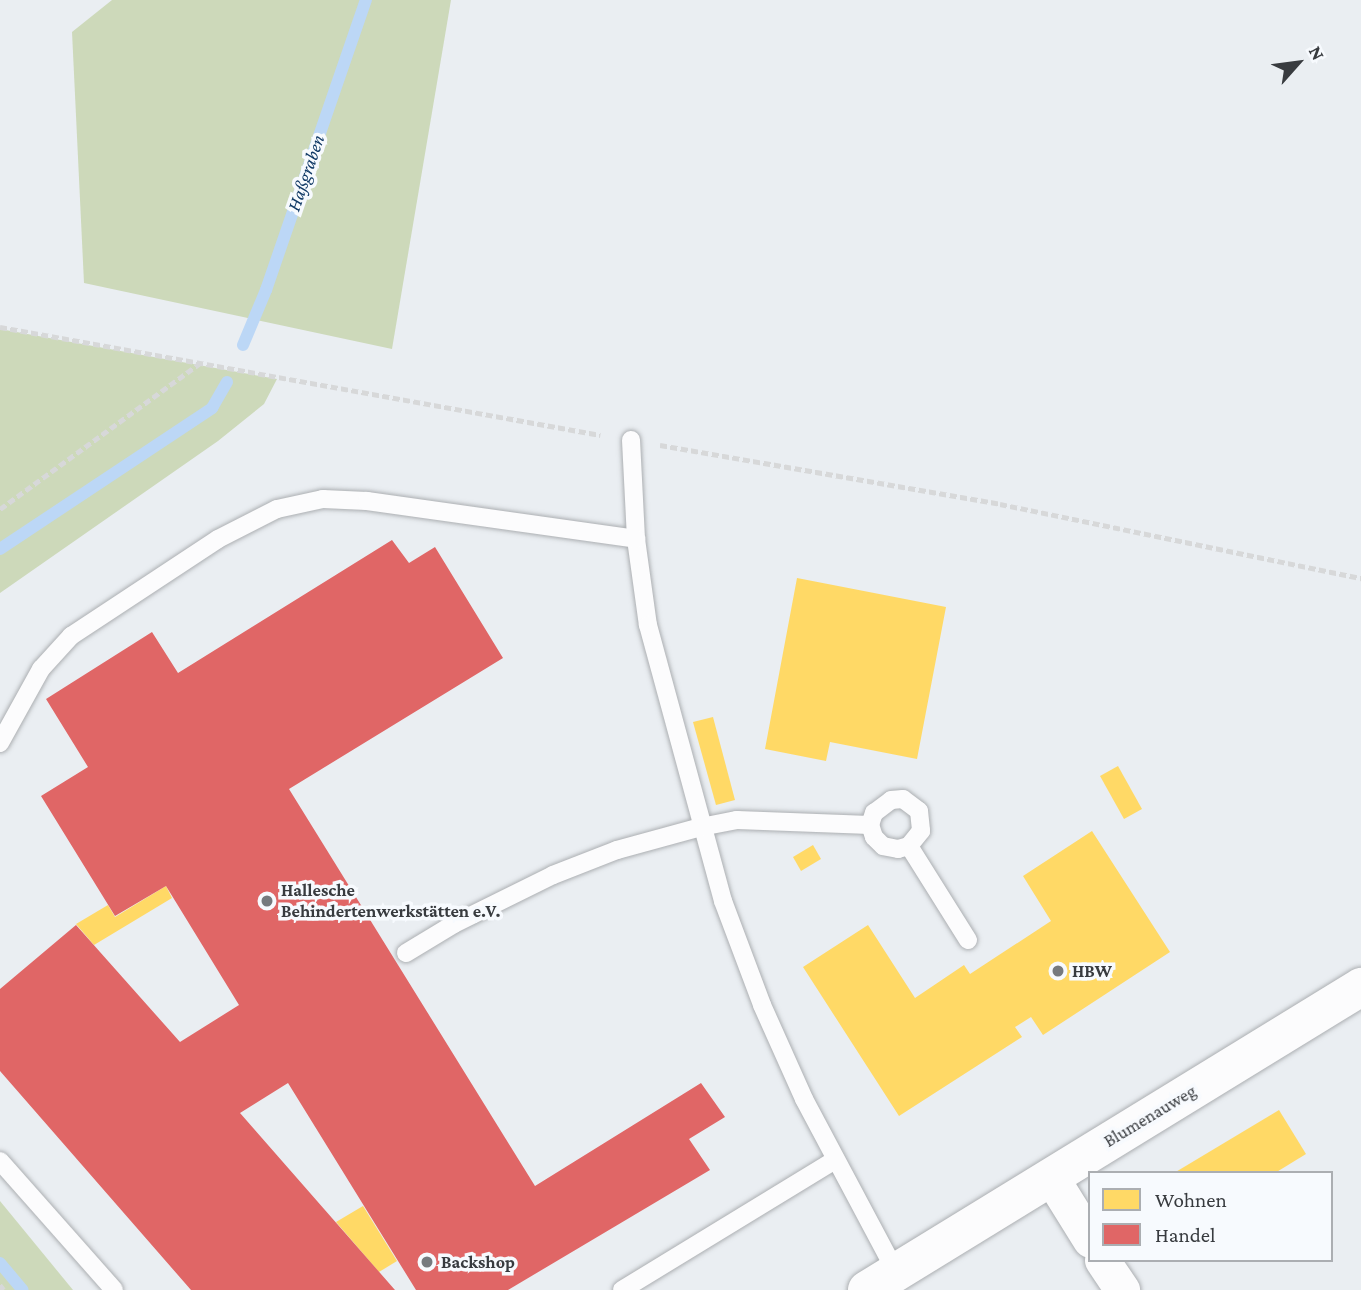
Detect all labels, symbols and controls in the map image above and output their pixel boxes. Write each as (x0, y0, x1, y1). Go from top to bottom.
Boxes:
north arrow (1263, 28, 1333, 98)
text: N (1305, 42, 1329, 64)
water label: Haßgraben (282, 132, 330, 214)
place label: Hallesche Behindertenwerkstätten e.V. (281, 880, 500, 922)
marker: Hallesche Behindertenwerkstätten e.V. (259, 893, 275, 909)
place label: HBW (1072, 960, 1112, 982)
marker: HBW (1050, 963, 1066, 979)
street label: Blumenauweg (1100, 1080, 1200, 1152)
legend (1088, 1171, 1333, 1262)
text: Wohnen (1155, 1188, 1227, 1212)
text: Handel (1155, 1223, 1216, 1247)
place label: Backshop (441, 1251, 515, 1273)
marker: Backshop (419, 1254, 435, 1270)

